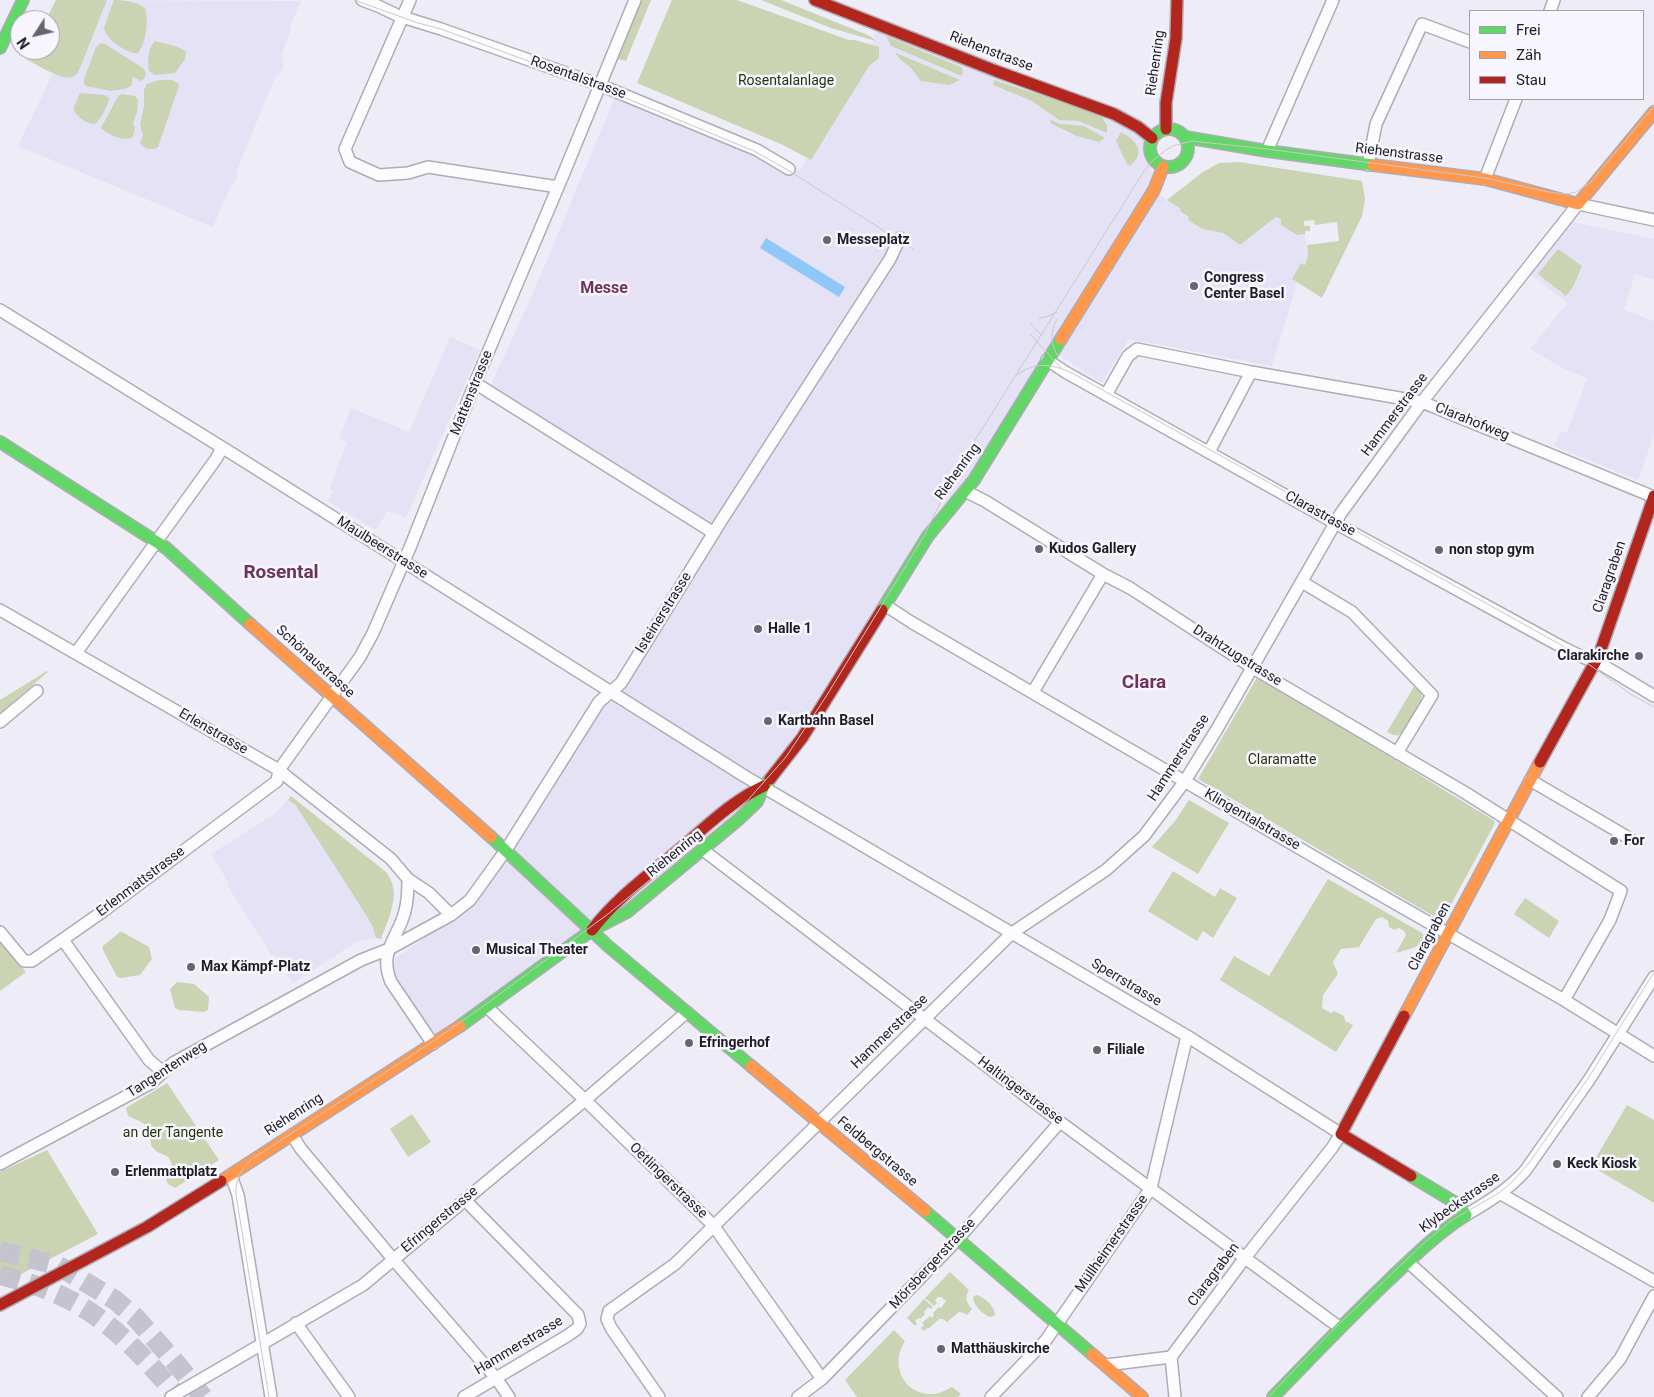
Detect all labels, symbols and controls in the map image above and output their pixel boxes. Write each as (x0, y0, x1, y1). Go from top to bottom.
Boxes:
north arrow (10, 10, 60, 60)
legend (1469, 10, 1644, 100)
text: Frei (1516, 21, 1541, 39)
street label: Riehenstrasse (947, 28, 1035, 76)
street label: Riehenring (1143, 29, 1169, 97)
text: N (14, 34, 33, 52)
text: Zäh (1516, 46, 1541, 64)
street label: Rosentalstrasse (528, 53, 628, 103)
text: Stau (1516, 71, 1546, 89)
park label: Rosentalanlage (738, 73, 834, 89)
street label: Riehenstrasse (1354, 140, 1444, 168)
place label: Messeplatz (837, 232, 910, 248)
marker: Messeplatz (821, 234, 833, 246)
place label: Congress Center Basel (1204, 270, 1284, 302)
district label: Messe (580, 279, 628, 299)
marker: Congress Center Basel (1188, 280, 1200, 292)
street label: Mattenstrasse (447, 348, 497, 438)
street label: Hammerstrasse (1358, 370, 1432, 460)
street label: Clarahofweg (1432, 399, 1512, 445)
street label: Riehenring (932, 440, 984, 504)
street label: Clarastrasse (1282, 488, 1358, 540)
street label: Maulbeerstrasse (333, 513, 431, 583)
street label: Claragraben (1590, 539, 1630, 615)
place label: Kudos Gallery (1049, 541, 1136, 557)
place label: non stop gym (1449, 542, 1534, 558)
marker: Kudos Gallery (1033, 543, 1045, 555)
marker: non stop gym (1433, 544, 1445, 556)
district label: Rosental (243, 562, 319, 584)
street label: Isteinerstrasse (632, 569, 696, 657)
place label: Halle 1 (768, 621, 812, 637)
street label: Schönaustrasse (272, 622, 358, 702)
street label: Drahtzugstrasse (1189, 622, 1285, 690)
marker: Halle 1 (752, 623, 764, 635)
place label: Clarakirche (1557, 648, 1629, 664)
marker: Clarakirche (1633, 650, 1645, 662)
district label: Clara (1122, 672, 1166, 694)
street label: Erlenstrasse (175, 705, 251, 759)
street label: Hammerstrasse (1145, 711, 1213, 805)
place label: Kartbahn Basel (778, 713, 874, 729)
marker: Kartbahn Basel (762, 715, 774, 727)
park label: Claramatte (1248, 752, 1316, 768)
street label: Klingentalstrasse (1201, 786, 1303, 854)
street label: Riehenring (644, 827, 706, 881)
place label: For (1624, 833, 1645, 849)
marker: For (1608, 835, 1620, 847)
street label: Erlenmattstrasse (94, 843, 188, 921)
street label: Claragraben (1405, 900, 1455, 974)
place label: Musical Theater (486, 942, 588, 958)
marker: Musical Theater (470, 944, 482, 956)
street label: Sperrstrasse (1088, 955, 1164, 1011)
place label: Max Kämpf-Platz (201, 959, 310, 975)
marker: Max Kämpf-Platz (185, 961, 197, 973)
street label: Hammerstrasse (848, 991, 932, 1073)
place label: Efringerhof (699, 1035, 770, 1051)
marker: Efringerhof (683, 1037, 695, 1049)
street label: Tangentenweg (124, 1038, 210, 1102)
place label: Filiale (1107, 1042, 1145, 1058)
marker: Filiale (1091, 1044, 1103, 1056)
street label: Haltingerstrasse (974, 1053, 1066, 1129)
street label: Riehenring (262, 1090, 326, 1140)
street label: Feldbergstrasse (833, 1113, 921, 1191)
park label: an der Tangente (123, 1125, 223, 1141)
street label: Oetlingerstrasse (625, 1140, 711, 1222)
place label: Keck Kiosk (1567, 1156, 1637, 1172)
marker: Keck Kiosk (1551, 1158, 1563, 1170)
place label: Erlenmattplatz (125, 1164, 217, 1180)
marker: Erlenmattplatz (109, 1166, 121, 1178)
street label: Klybeckstrasse (1417, 1169, 1503, 1237)
street label: Efringerstrasse (398, 1183, 482, 1257)
street label: Müllheimerstrasse (1072, 1192, 1152, 1296)
street label: Mörsbergerstrasse (887, 1215, 979, 1313)
street label: Claragraben (1185, 1240, 1243, 1310)
street label: Hammerstrasse (472, 1313, 566, 1379)
place label: Matthäuskirche (951, 1341, 1049, 1357)
marker: Matthäuskirche (935, 1343, 947, 1355)

